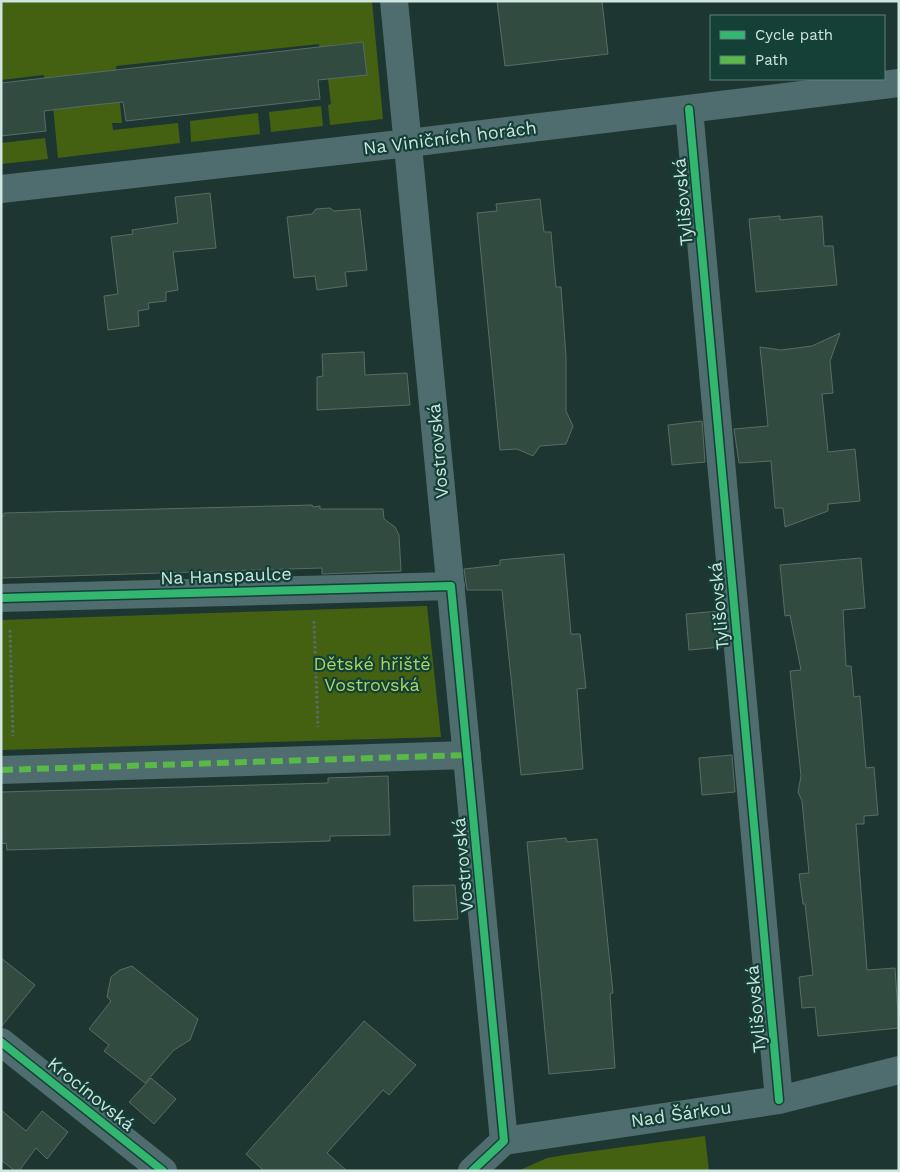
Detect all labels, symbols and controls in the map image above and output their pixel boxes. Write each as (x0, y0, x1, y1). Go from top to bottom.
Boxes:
legend (710, 15, 885, 80)
text: Cycle path (755, 26, 833, 44)
text: Path (755, 51, 788, 69)
street label: Na Viničních horách (362, 116, 538, 159)
street label: Tylišovská (668, 157, 697, 247)
street label: Vostrovská (423, 403, 452, 499)
street label: Tylišovská (704, 561, 733, 651)
street label: Na Hanspaulce (160, 563, 292, 588)
park label: Dětské hřiště Vostrovská (313, 653, 431, 695)
street label: Vostrovská (448, 817, 477, 913)
street label: Tylišovská (741, 964, 770, 1054)
street label: Krocínovská (44, 1052, 139, 1135)
street label: Nad Šárkou (629, 1096, 733, 1131)

